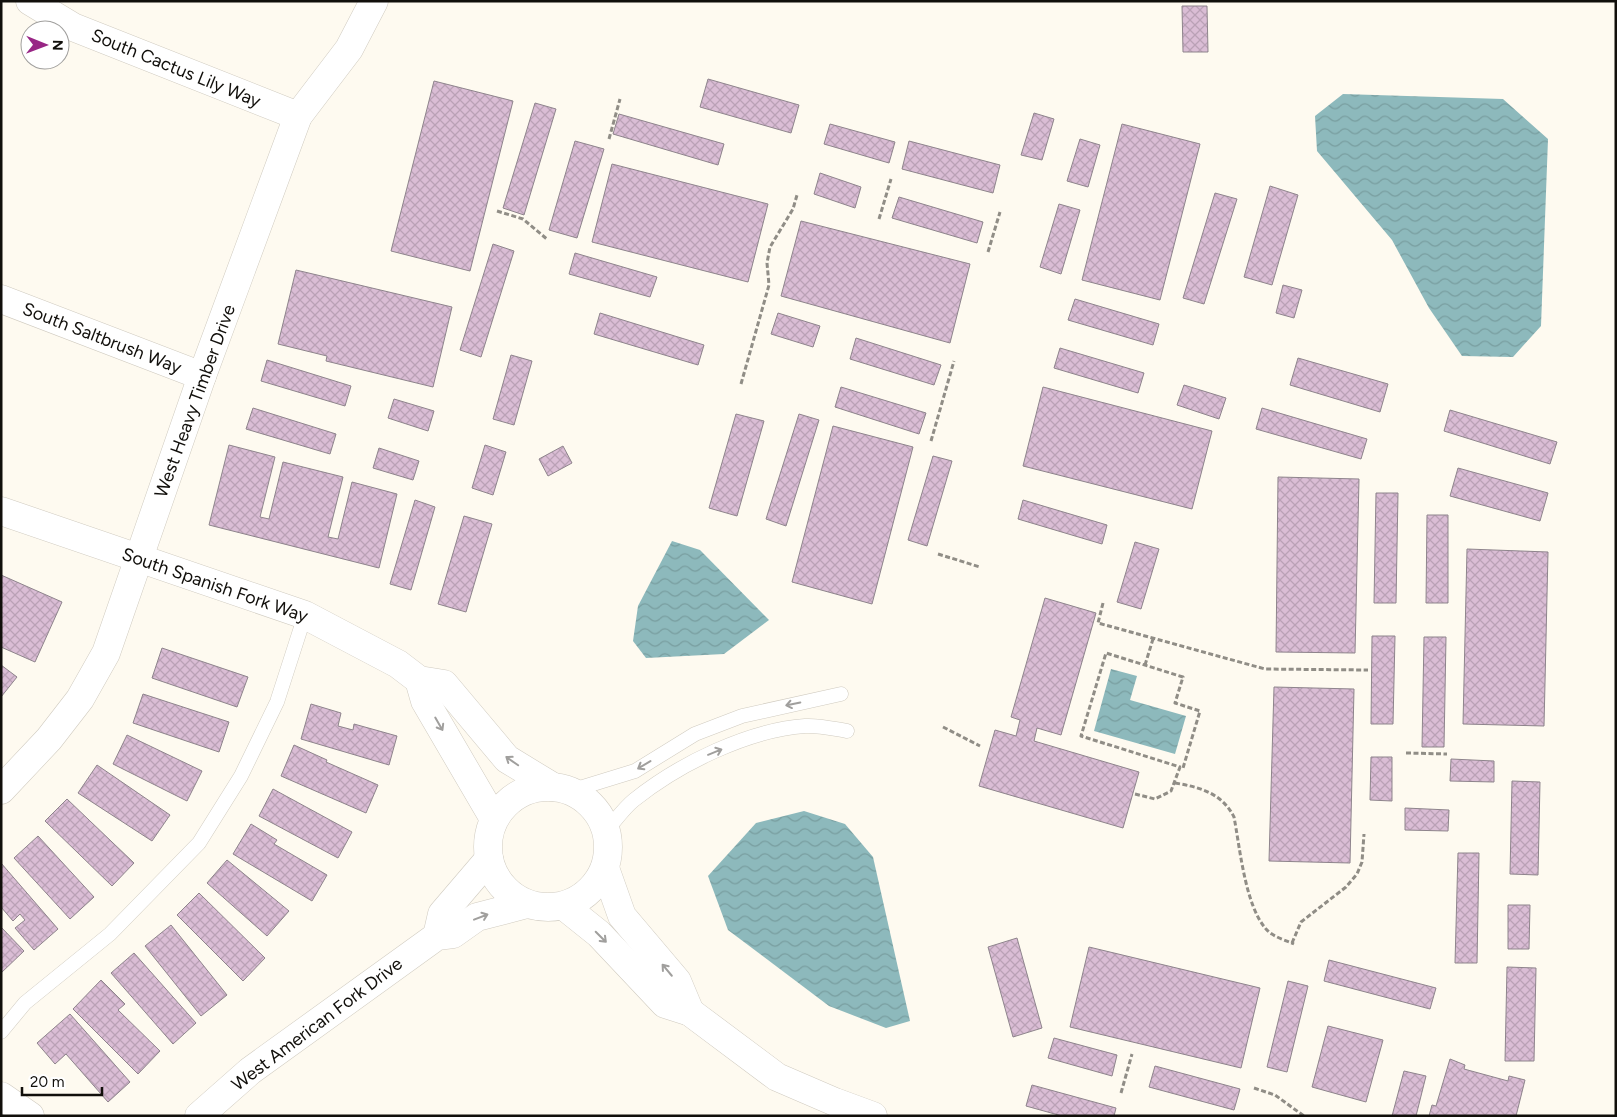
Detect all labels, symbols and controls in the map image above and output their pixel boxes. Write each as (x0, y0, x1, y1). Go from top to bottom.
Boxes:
north arrow (20, 20, 70, 70)
street label: South Cactus Lily Way (88, 24, 264, 112)
text: N (49, 40, 66, 51)
street label: South Saltbrush Way (19, 298, 185, 379)
street label: West Heavy Timber Drive (150, 301, 240, 500)
street label: South Spanish Fork Way (119, 543, 311, 627)
one-way arrow (786, 700, 802, 709)
one-way arrow (434, 717, 444, 731)
one-way arrow (707, 747, 722, 757)
one-way arrow (505, 756, 519, 766)
one-way arrow (638, 761, 652, 771)
one-way arrow (473, 912, 488, 921)
one-way arrow (595, 931, 607, 943)
street label: West American Fork Drive (227, 953, 407, 1095)
one-way arrow (662, 963, 673, 976)
scale bar (22, 1064, 102, 1096)
text: 20 m (30, 1073, 64, 1091)

